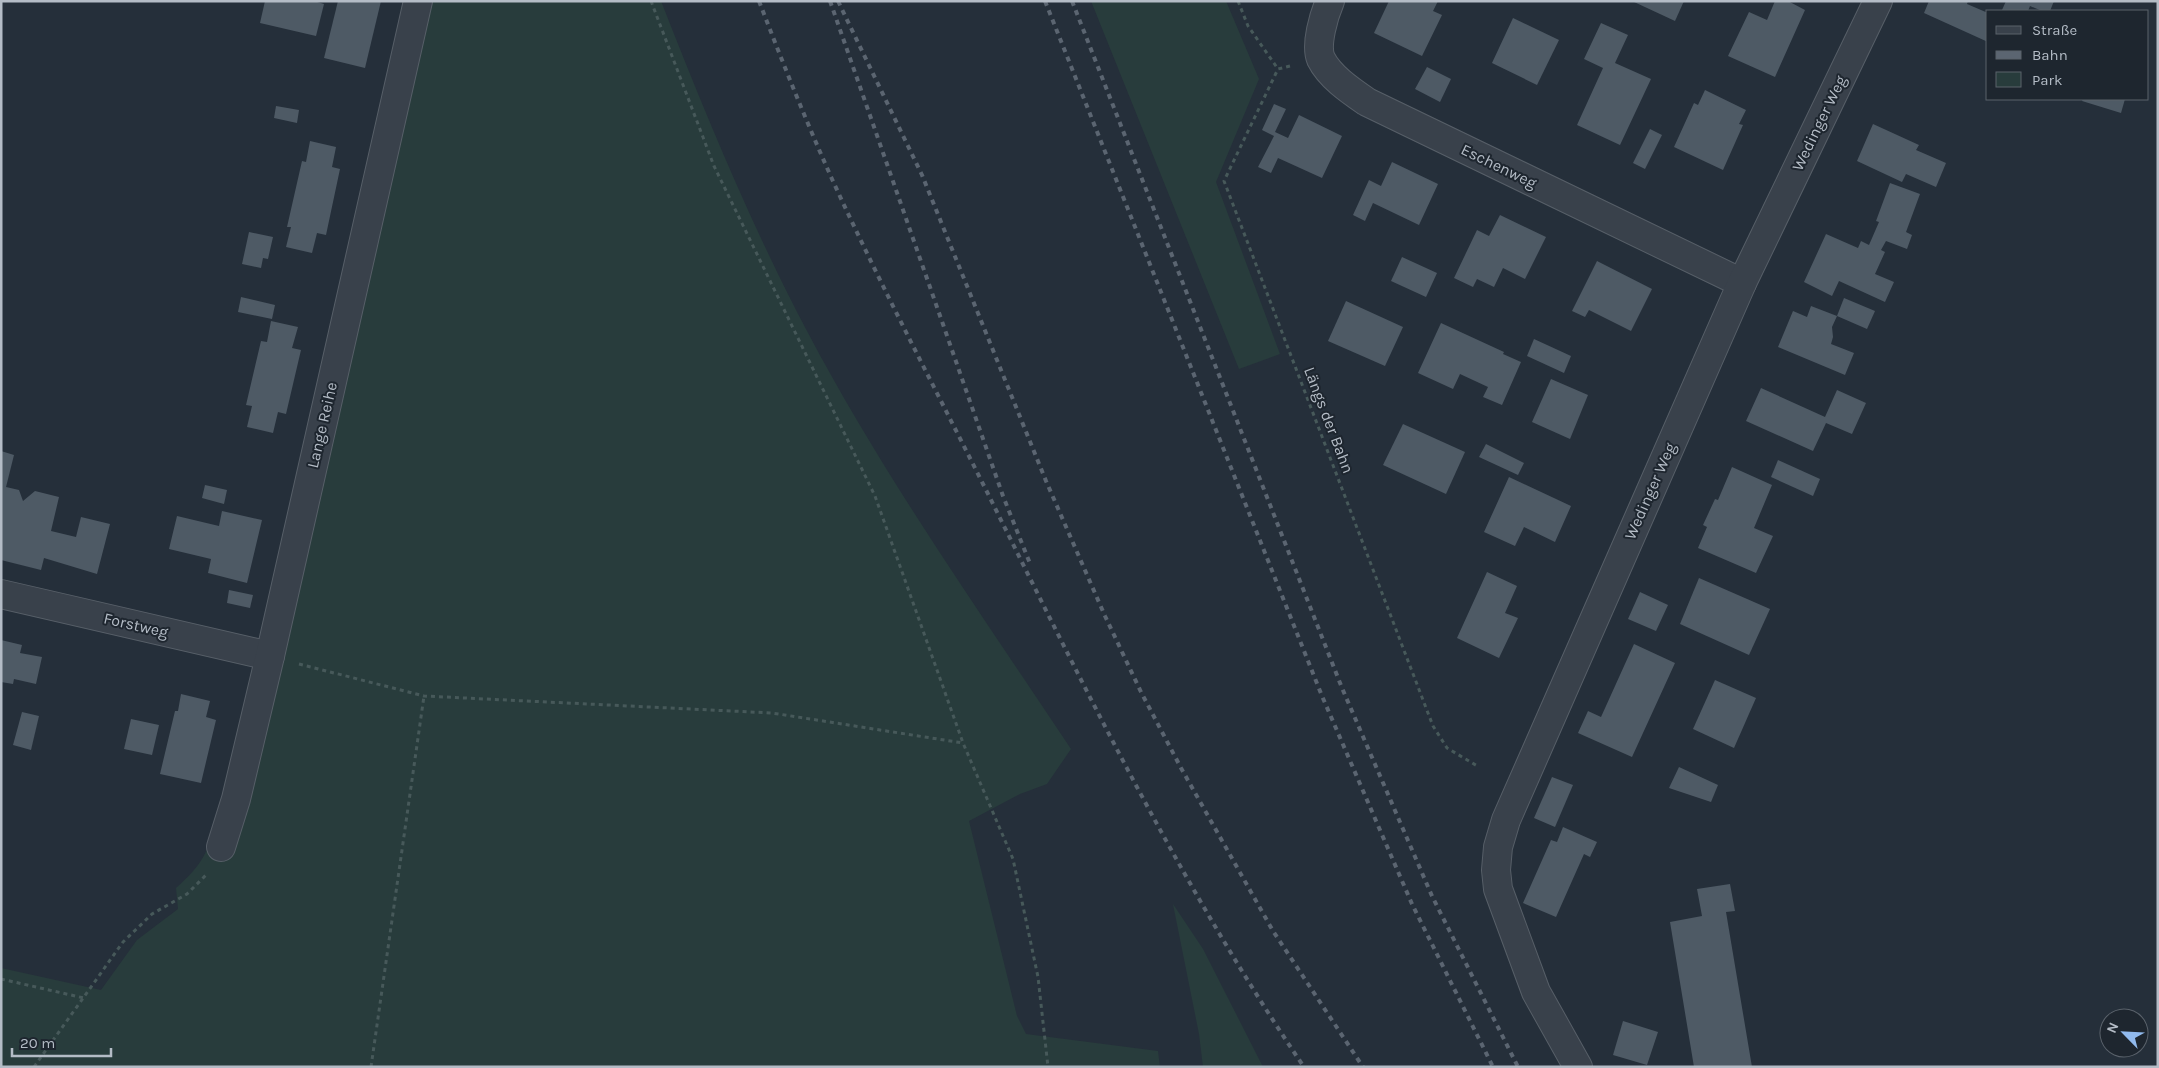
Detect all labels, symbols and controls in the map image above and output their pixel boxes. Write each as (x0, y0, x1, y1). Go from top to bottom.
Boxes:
legend (1986, 10, 2149, 100)
text: Straße (2032, 21, 2077, 39)
text: Bahn (2032, 46, 2068, 64)
text: Park (2032, 71, 2062, 89)
street label: Wedinger Weg (1788, 72, 1850, 174)
street label: Eschenweg (1458, 139, 1540, 193)
street label: Längs der Bahn (1300, 364, 1358, 476)
street label: Lange Reihe (303, 380, 341, 470)
street label: Wedinger Weg (1620, 440, 1680, 542)
street label: Forstweg (102, 608, 170, 642)
north arrow (2099, 1008, 2149, 1058)
text: N (2103, 1020, 2122, 1036)
scale bar (12, 1026, 111, 1058)
text: 20 m (20, 1034, 55, 1052)

